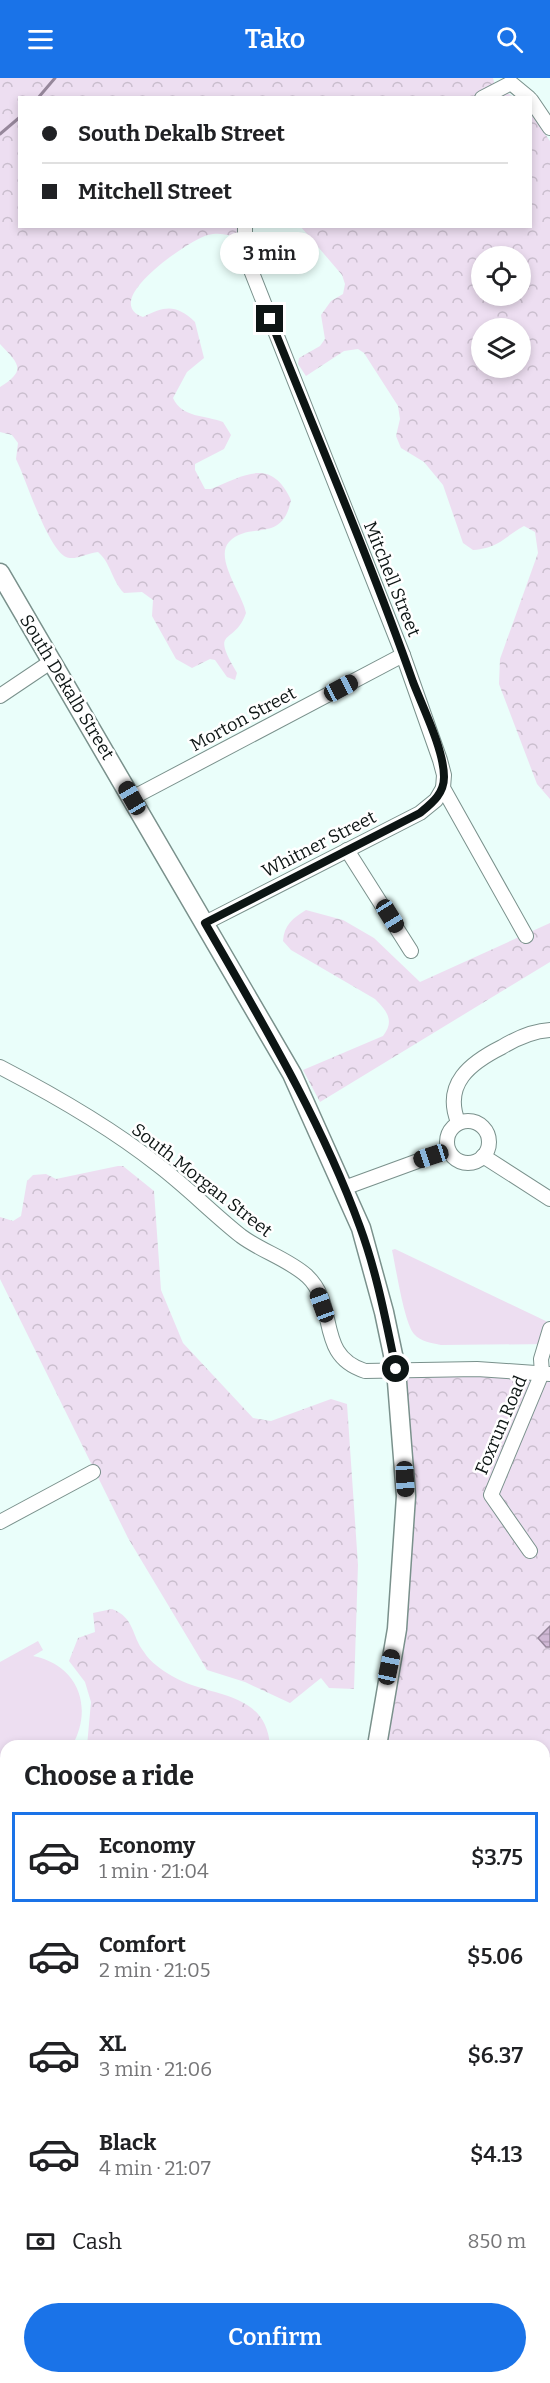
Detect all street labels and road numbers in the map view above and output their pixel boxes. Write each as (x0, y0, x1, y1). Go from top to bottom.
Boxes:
street label: Mitchell Street (359, 518, 425, 640)
street label: South Dekalb Street (15, 610, 119, 764)
street label: Morton Street (186, 682, 300, 756)
street label: Whitner Street (258, 806, 380, 882)
street label: South Morgan Street (127, 1118, 277, 1242)
street label: Foxrun Road (470, 1372, 532, 1478)

